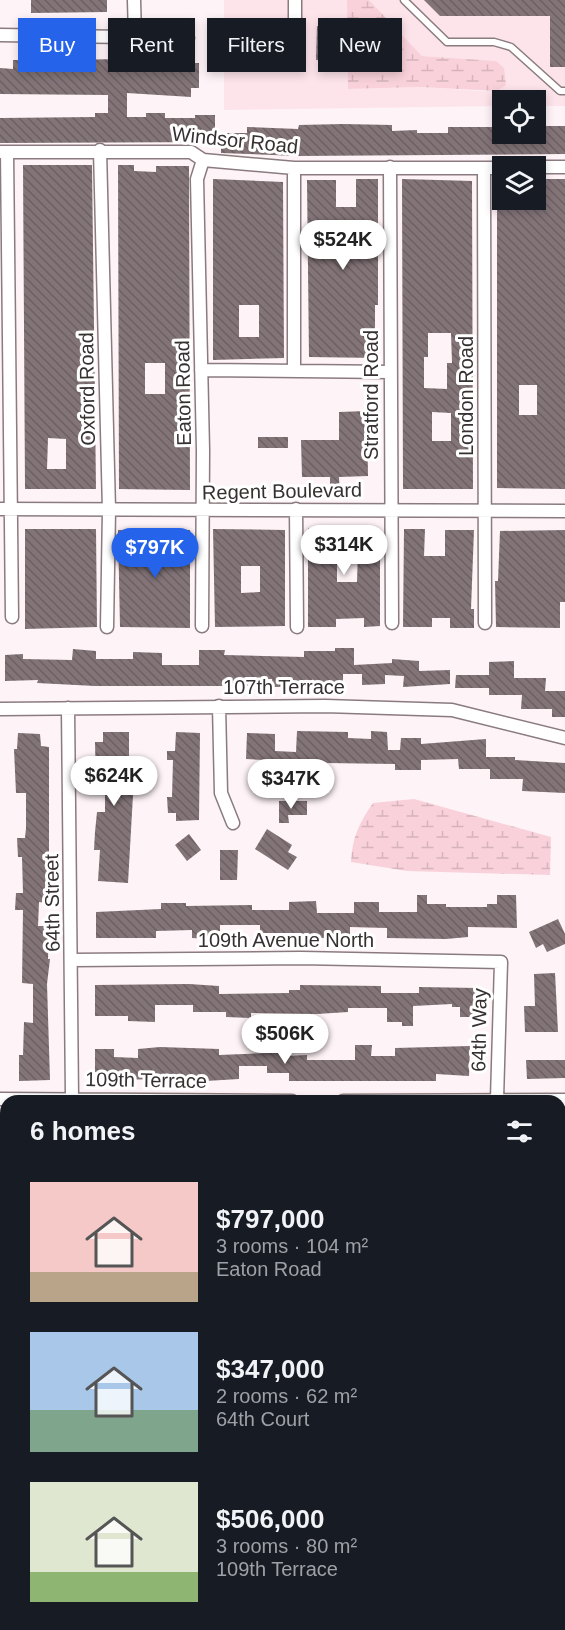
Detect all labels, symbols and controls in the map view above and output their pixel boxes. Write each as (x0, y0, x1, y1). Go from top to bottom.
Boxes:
chip: Buy (18, 18, 96, 72)
chip: Rent (108, 18, 195, 72)
chip: Filters (207, 18, 306, 72)
chip: New (318, 18, 402, 72)
map controls (492, 90, 546, 210)
button: locate (492, 90, 546, 144)
street label: Windsor Road (171, 122, 299, 158)
button: layers (492, 156, 546, 210)
pin: $524K (301, 220, 385, 271)
text: $524K (314, 228, 372, 250)
street label: Stratford Road (360, 330, 382, 460)
street label: Oxford Road (75, 332, 99, 446)
street label: London Road (455, 336, 477, 456)
street label: Eaton Road (171, 340, 195, 446)
street label: Regent Boulevard (202, 479, 362, 503)
pin: $314K (302, 525, 386, 576)
pin: $797K (113, 528, 197, 579)
text: $314K (315, 533, 373, 555)
text: $797K (126, 536, 184, 558)
street label: 107th Terrace (223, 676, 345, 698)
pin: $624K (72, 756, 156, 807)
pin: $347K (249, 759, 333, 810)
text: $624K (85, 764, 143, 786)
text: $347K (262, 767, 320, 789)
street label: 64th Street (40, 853, 64, 952)
street label: 109th Avenue North (198, 929, 374, 951)
street label: 64th Way (467, 988, 491, 1072)
pin: $506K (243, 1014, 327, 1065)
text: $506K (256, 1022, 314, 1044)
street label: 109th Terrace (85, 1068, 207, 1092)
icon: filters (503, 1115, 536, 1148)
text: 6 homes (30, 1116, 136, 1146)
text: $797,000 (216, 1204, 324, 1234)
icon: home (78, 1206, 150, 1278)
text: 3 rooms · 104 m² (216, 1235, 368, 1257)
text: Eaton Road (216, 1258, 322, 1280)
text: $347,000 (216, 1354, 324, 1384)
icon: home (78, 1356, 150, 1428)
text: 2 rooms · 62 m² (216, 1385, 357, 1407)
text: 64th Court (216, 1408, 309, 1430)
text: $506,000 (216, 1504, 324, 1534)
icon: home (78, 1506, 150, 1578)
text: 3 rooms · 80 m² (216, 1535, 357, 1557)
text: 109th Terrace (216, 1558, 338, 1580)

